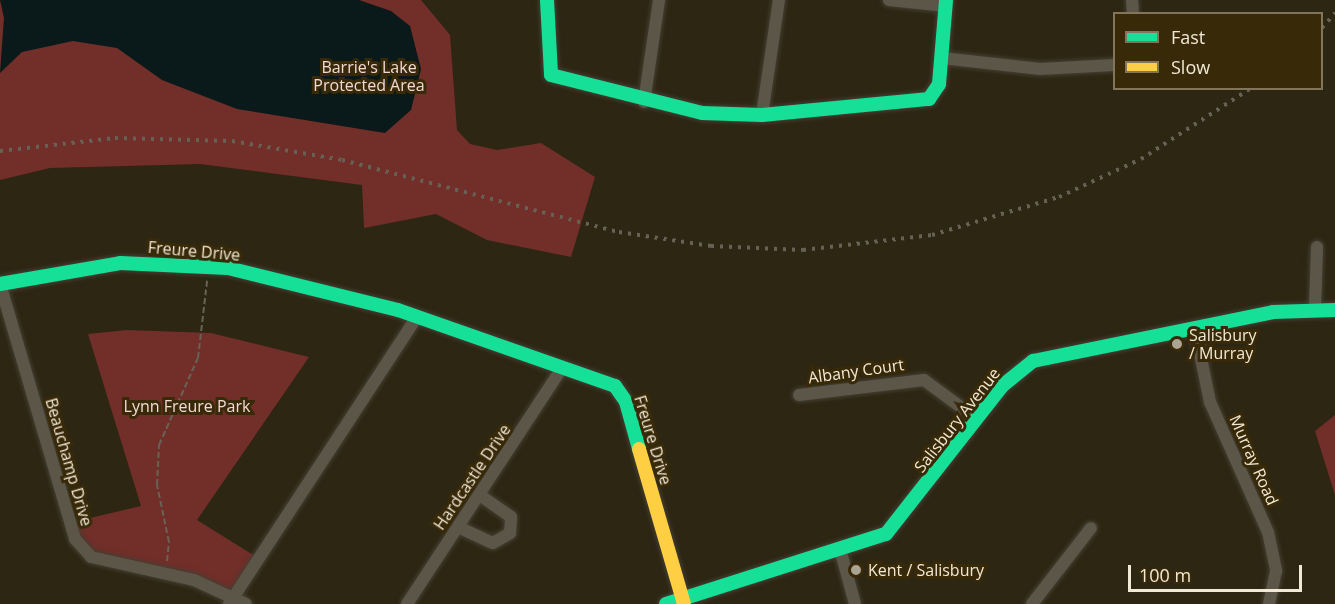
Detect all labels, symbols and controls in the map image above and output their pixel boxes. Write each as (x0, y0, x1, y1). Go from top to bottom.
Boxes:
legend (1113, 12, 1323, 90)
text: Fast (1171, 25, 1205, 49)
text: Slow (1171, 55, 1210, 79)
park label: Barrie's Lake Protected Area (313, 57, 425, 95)
street label: Freure Drive (147, 237, 241, 265)
place label: Salisbury / Murray (1189, 325, 1257, 363)
marker: Salisbury / Murray (1170, 337, 1184, 351)
street label: Albany Court (807, 355, 905, 387)
street label: Salisbury Avenue (910, 364, 1004, 476)
street label: Freure Drive (630, 393, 676, 487)
street label: Beauchamp Drive (42, 396, 96, 528)
park label: Lynn Freure Park (124, 396, 250, 416)
street label: Murray Road (1226, 412, 1282, 508)
street label: Hardcastle Drive (430, 421, 514, 533)
scale bar (1131, 553, 1305, 591)
place label: Kent / Salisbury (868, 560, 984, 580)
marker: Kent / Salisbury (849, 563, 863, 577)
text: 100 m (1139, 563, 1191, 587)

